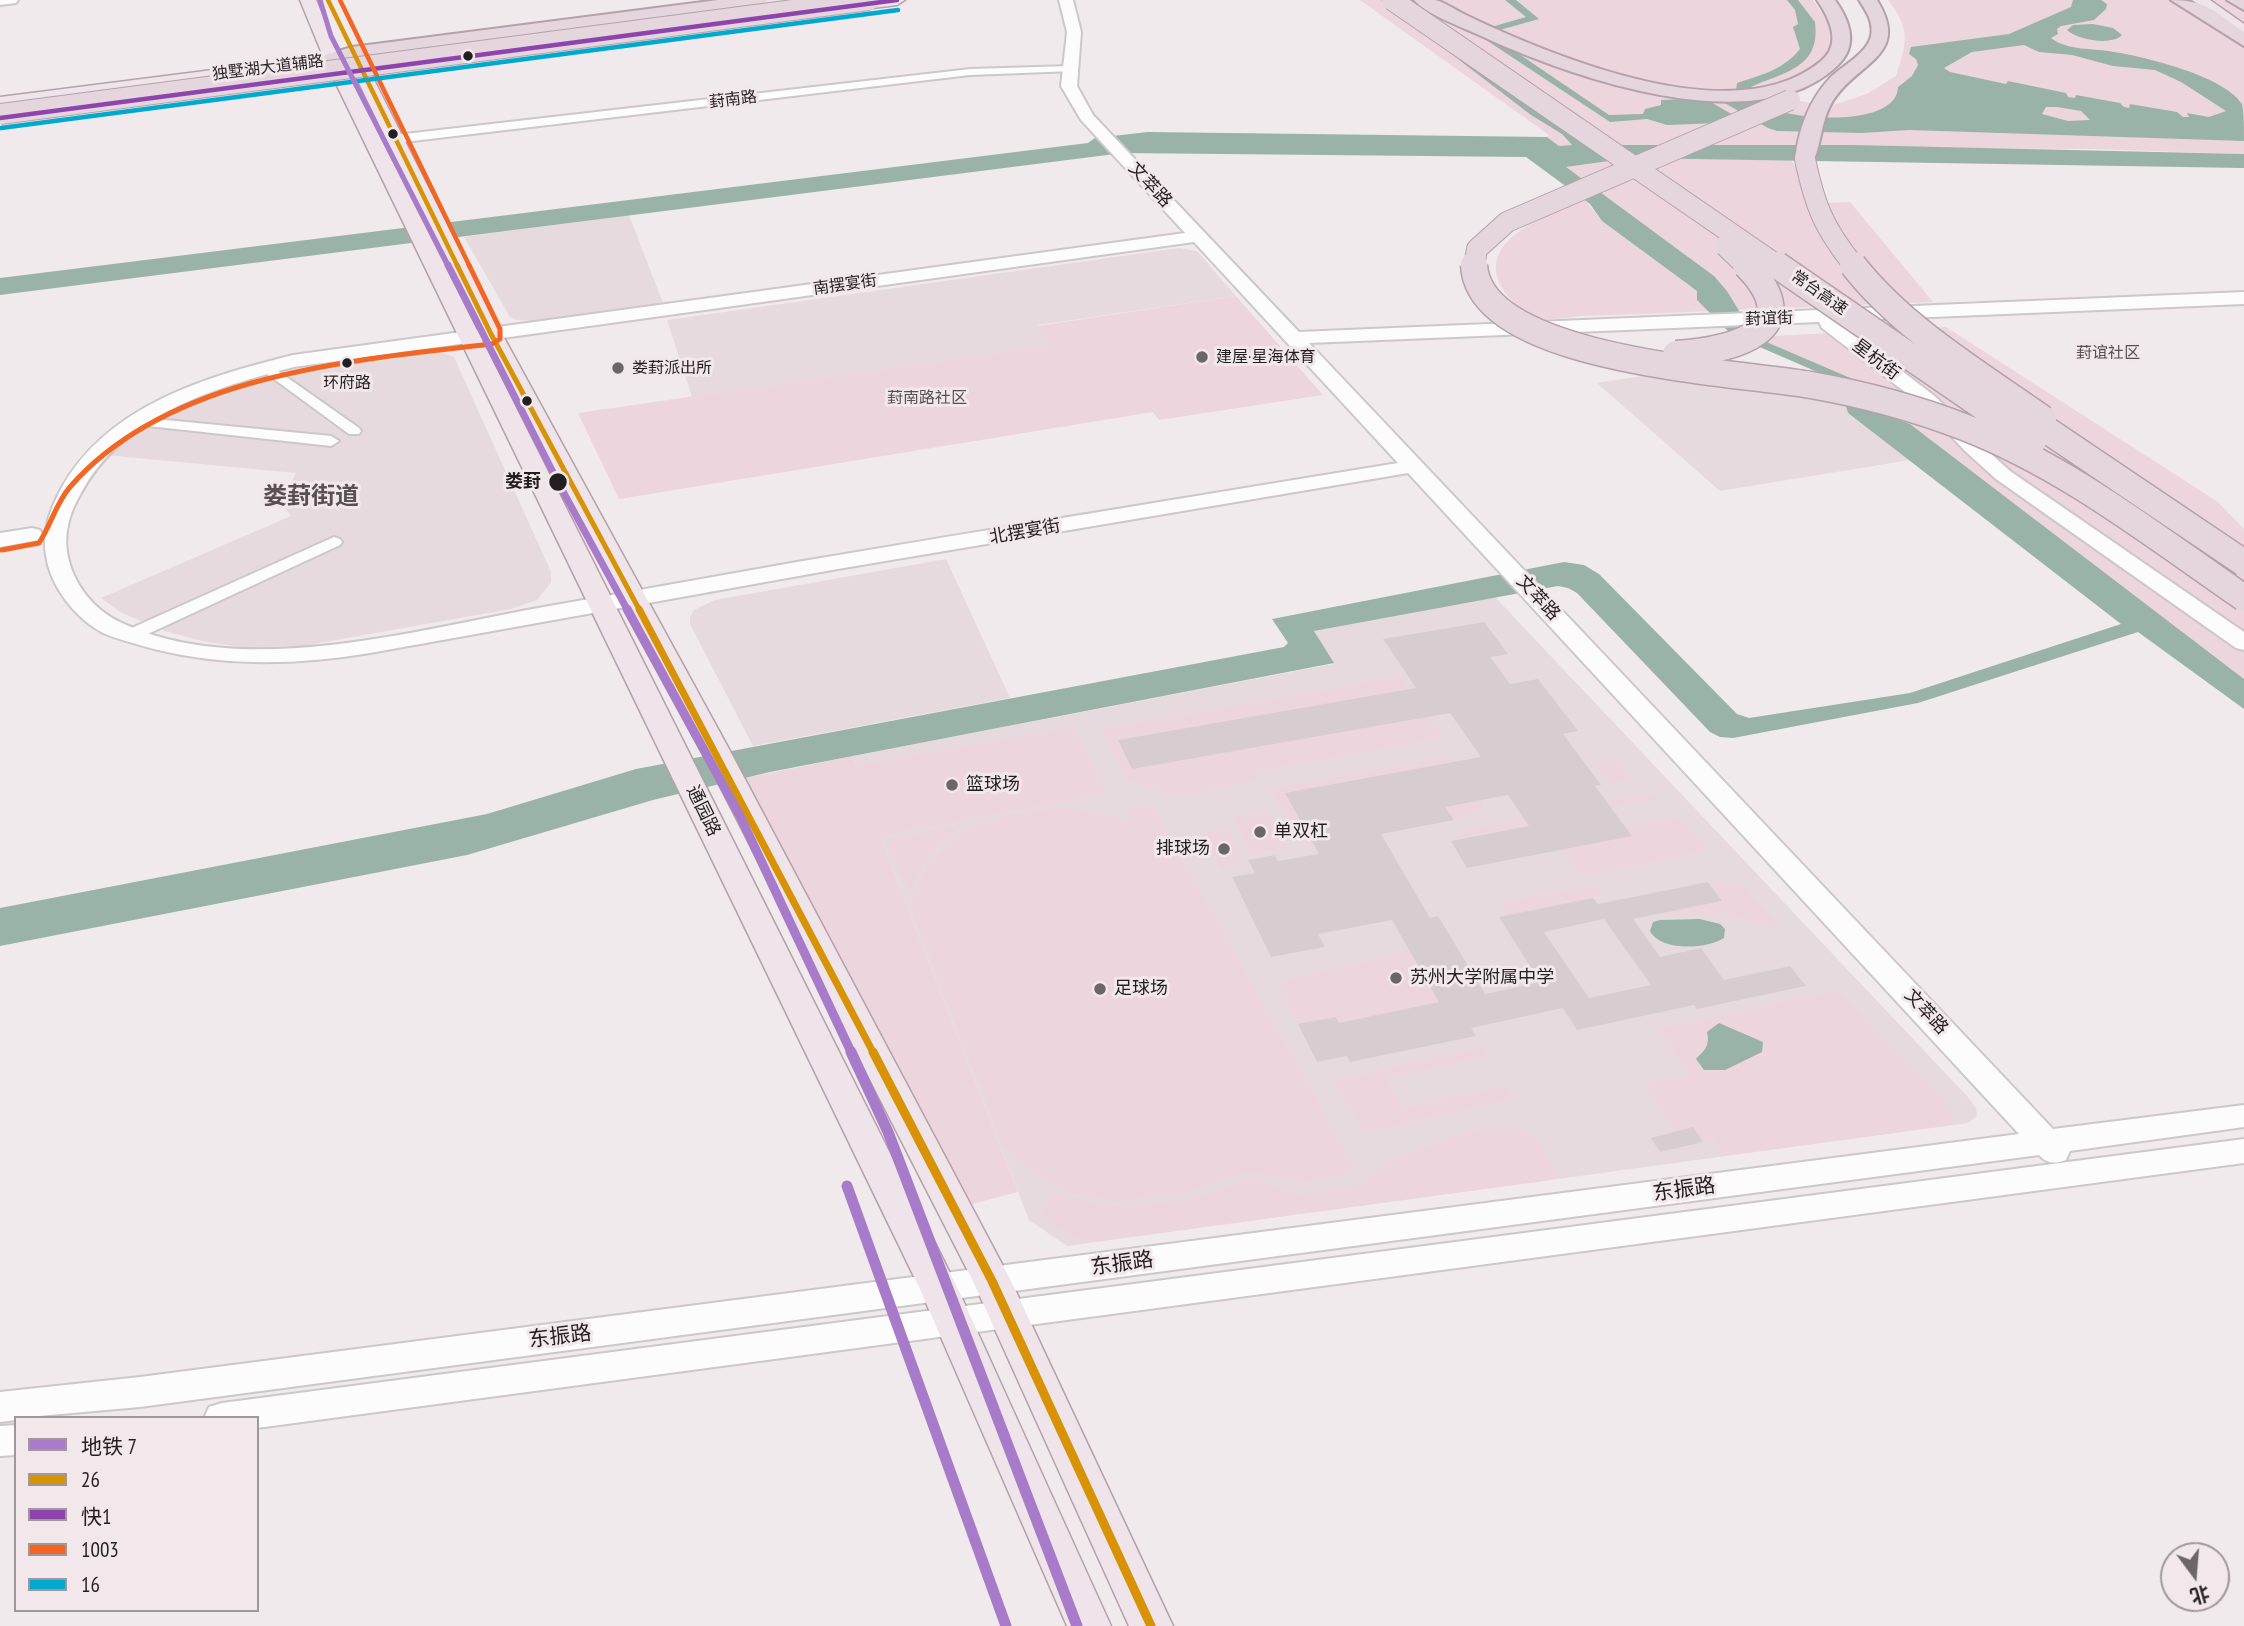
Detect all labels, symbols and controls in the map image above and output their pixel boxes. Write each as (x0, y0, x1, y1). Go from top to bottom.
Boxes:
unlabelled marker (461, 49, 475, 63)
street label: 独墅湖大道辅路 (211, 52, 325, 84)
street label: 葑南路 (708, 88, 758, 112)
unlabelled marker (386, 127, 400, 141)
street label: 文萃路 (1124, 158, 1176, 212)
street label: 常台高速 (1787, 267, 1851, 319)
street label: 南摆宴街 (812, 271, 878, 299)
street label: 葑谊街 (1745, 309, 1793, 329)
street label: 星杭街 (1848, 335, 1904, 385)
district label: 葑谊社区 (2076, 343, 2140, 363)
place label: 建屋·星海体育 (1216, 347, 1315, 367)
marker: 建屋·星海体育 (1194, 349, 1210, 365)
marker: 环府路 (340, 356, 354, 370)
place label: 娄葑派出所 (632, 358, 712, 378)
marker: 娄葑派出所 (610, 360, 626, 376)
place label: 环府路 (323, 373, 371, 393)
district label: 葑南路社区 (887, 388, 967, 408)
unlabelled marker (520, 394, 534, 408)
place label: 娄葑 (505, 471, 541, 493)
marker: 娄葑 (547, 471, 569, 493)
district label: 娄葑街道 (263, 483, 359, 511)
street label: 北摆宴街 (988, 515, 1062, 549)
street label: 文萃路 (1512, 571, 1564, 625)
place label: 篮球场 (966, 774, 1020, 796)
marker: 篮球场 (944, 777, 960, 793)
street label: 通园路 (681, 782, 725, 840)
place label: 单双杠 (1274, 821, 1328, 843)
marker: 单双杠 (1252, 824, 1268, 840)
place label: 排球场 (1156, 838, 1210, 860)
marker: 排球场 (1216, 841, 1232, 857)
place label: 苏州大学附属中学 (1410, 967, 1554, 989)
marker: 苏州大学附属中学 (1388, 970, 1404, 986)
place label: 足球场 (1114, 978, 1168, 1000)
marker: 足球场 (1092, 981, 1108, 997)
street label: 文萃路 (1900, 985, 1952, 1039)
street label: 东振路 (1651, 1173, 1717, 1207)
street label: 东振路 (1089, 1247, 1155, 1281)
street label: 东振路 (527, 1321, 593, 1353)
legend (14, 1416, 259, 1612)
text: 地铁 7 (81, 1433, 137, 1460)
text: 26 (81, 1466, 100, 1493)
text: 快1 (81, 1503, 111, 1530)
text: 1003 (81, 1536, 119, 1563)
north arrow (2160, 1542, 2230, 1612)
text: 16 (81, 1571, 100, 1598)
text: 北 (2188, 1581, 2213, 1609)

